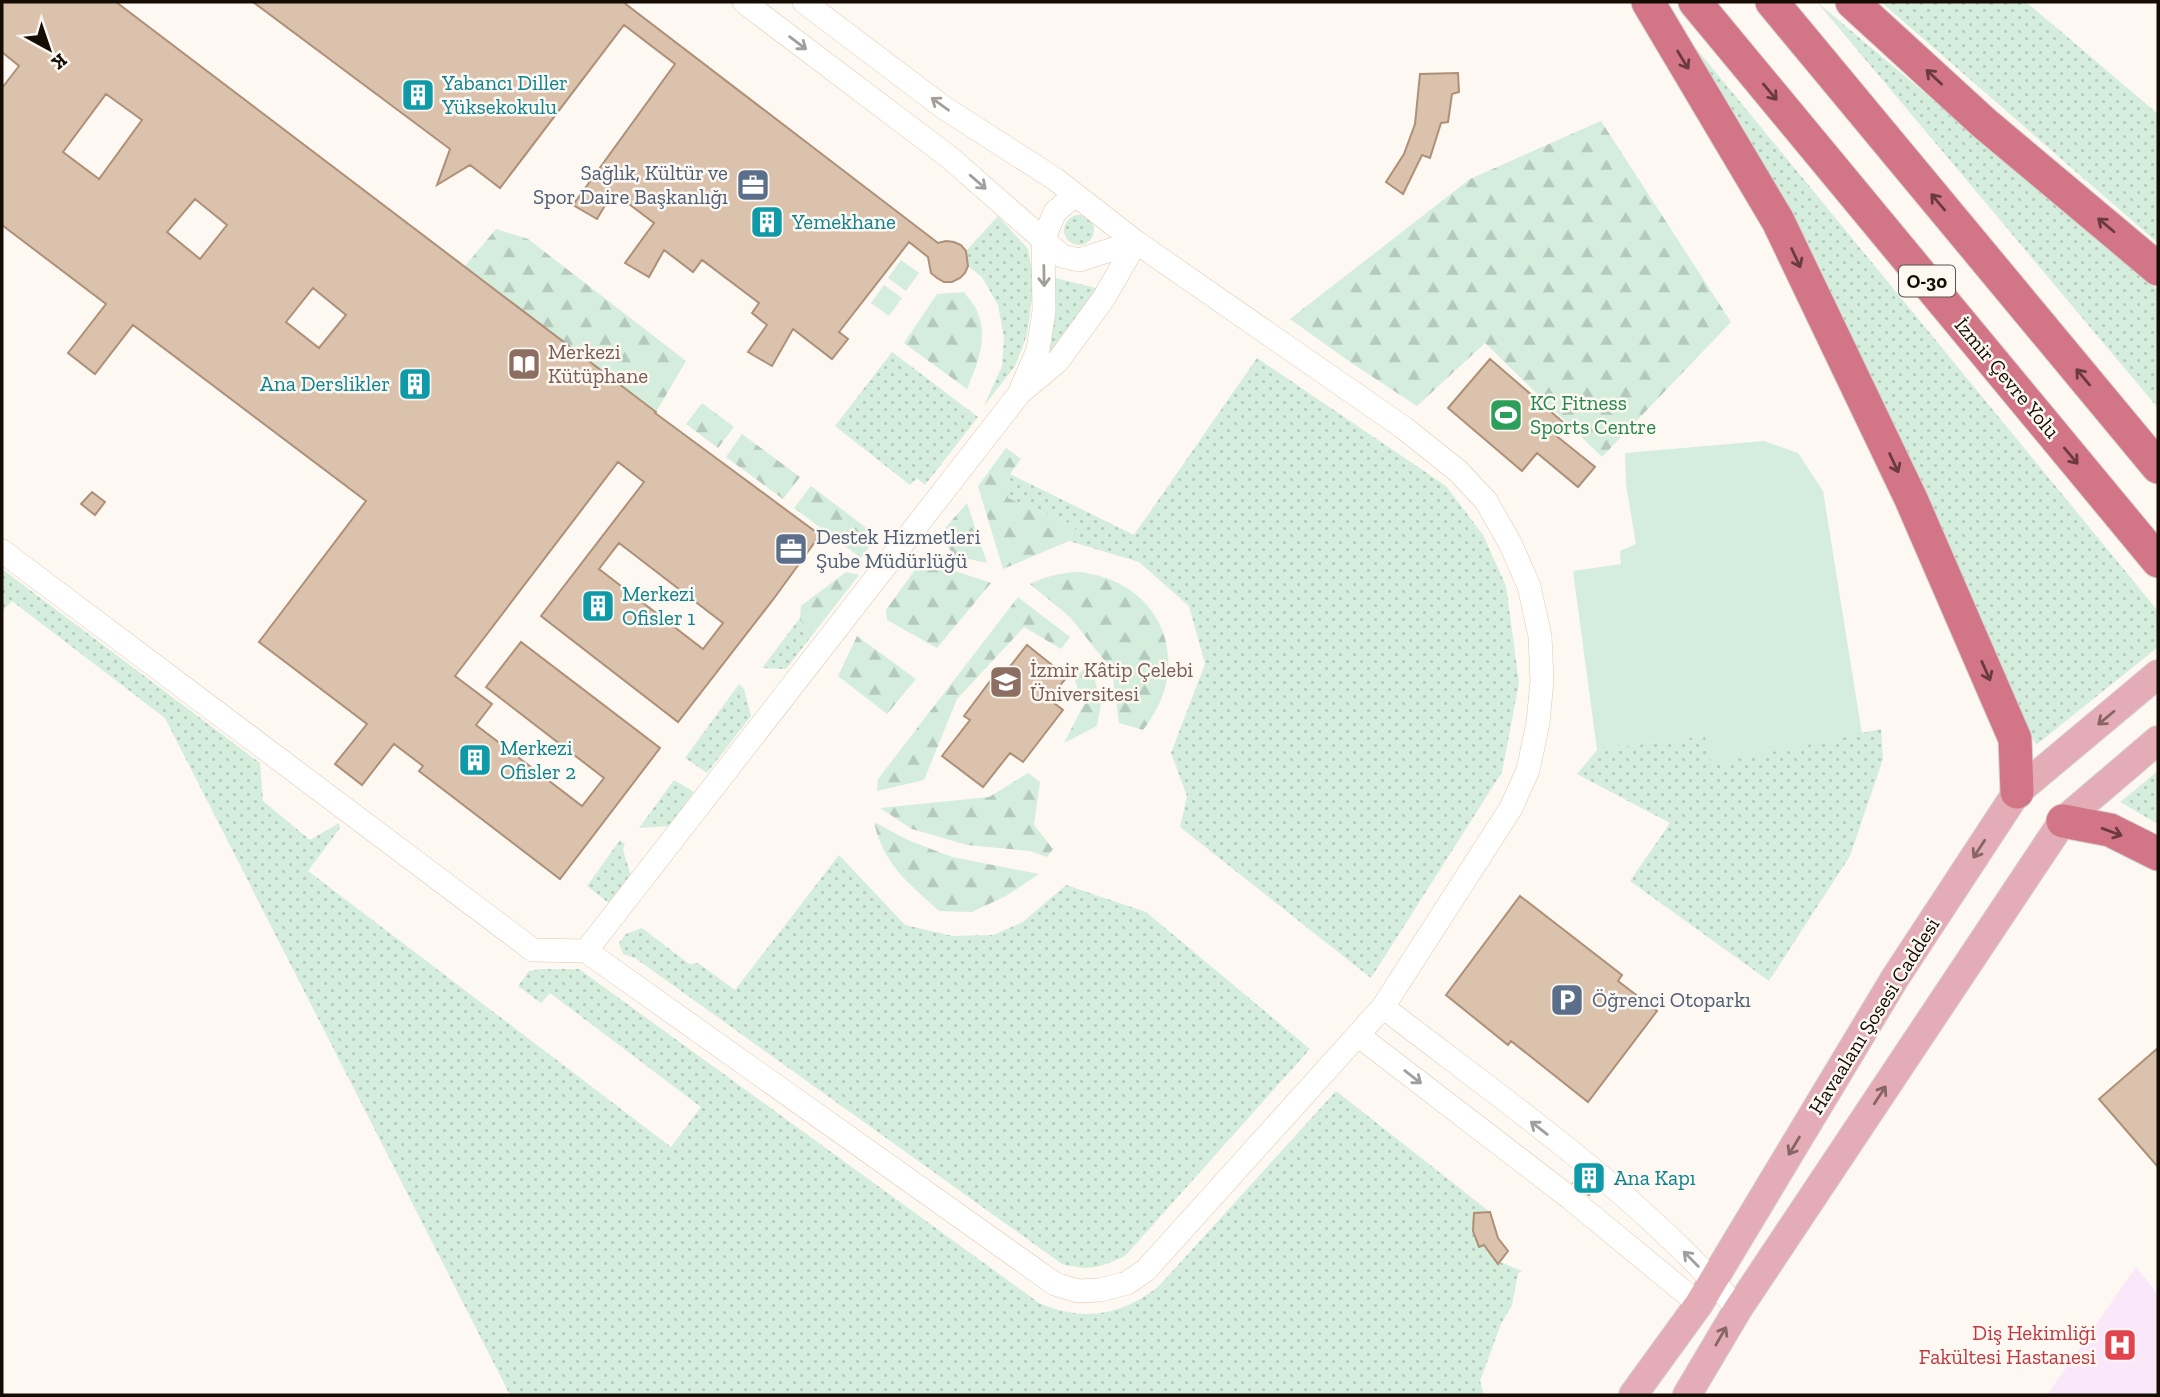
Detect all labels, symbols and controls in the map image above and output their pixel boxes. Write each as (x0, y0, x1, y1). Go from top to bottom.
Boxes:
north arrow (14, 14, 84, 84)
one-way arrow (788, 36, 807, 50)
text: K (47, 49, 72, 75)
one-way arrow (1676, 50, 1690, 70)
one-way arrow (1926, 68, 1943, 85)
place label: Yabancı Diller Yüksekokulu (441, 70, 568, 119)
building icon: Yabancı Diller Yüksekokulu (399, 76, 437, 114)
one-way arrow (1762, 83, 1778, 101)
one-way arrow (931, 97, 950, 111)
place label: Sağlık, Kültür ve Spor Daire Başkanlığı (533, 160, 728, 209)
office icon: Sağlık, Kültür ve Spor Daire Başkanlığı (734, 166, 772, 204)
one-way arrow (969, 174, 987, 190)
one-way arrow (1930, 193, 1946, 211)
building icon: Yemekhane (748, 203, 786, 241)
place label: Yemekhane (791, 209, 896, 234)
one-way arrow (2097, 217, 2115, 233)
one-way arrow (1790, 247, 1803, 268)
one-way arrow (1037, 264, 1051, 287)
road number: O-30 (1899, 266, 1955, 296)
street label: İzmir Çevre Yolu (1950, 312, 2065, 443)
place label: Merkezi Kütüphane (548, 339, 648, 388)
library icon: Merkezi Kütüphane (505, 345, 543, 383)
building icon: Ana Derslikler (396, 365, 434, 403)
one-way arrow (2075, 368, 2091, 386)
place label: Ana Derslikler (260, 371, 390, 396)
place label: KC Fitness Sports Centre (1530, 390, 1656, 439)
sports icon: KC Fitness Sports Centre (1487, 396, 1525, 434)
one-way arrow (2064, 446, 2079, 464)
one-way arrow (1887, 452, 1901, 473)
place label: Destek Hizmetleri Şube Müdürlüğü (816, 524, 981, 573)
office icon: Destek Hizmetleri Şube Müdürlüğü (772, 530, 810, 568)
place label: Merkezi Ofisler 1 (622, 581, 695, 630)
building icon: Merkezi Ofisler 1 (579, 587, 617, 625)
place label: İzmir Kâtip Çelebi Üniversitesi (1030, 657, 1193, 706)
one-way arrow (1980, 660, 1993, 681)
school or university icon: İzmir Kâtip Çelebi Üniversitesi (987, 663, 1025, 701)
one-way arrow (2097, 710, 2115, 726)
place label: Merkezi Ofisler 2 (500, 735, 576, 784)
building icon: Merkezi Ofisler 2 (456, 741, 494, 779)
one-way arrow (2101, 827, 2122, 839)
one-way arrow (1972, 838, 1986, 858)
street label: Havaalanı Şosesi Caddesi (1803, 913, 1944, 1119)
parking icon: Öğrenci Otoparkı (1548, 981, 1586, 1019)
place label: Öğrenci Otoparkı (1592, 987, 1751, 1012)
one-way arrow (1404, 1070, 1422, 1085)
one-way arrow (1873, 1086, 1887, 1105)
one-way arrow (1530, 1120, 1548, 1135)
one-way arrow (1787, 1135, 1801, 1155)
building icon: Ana Kapı (1570, 1159, 1608, 1197)
place label: Ana Kapı (1614, 1165, 1696, 1190)
one-way arrow (1683, 1250, 1700, 1267)
place label: Diş Hekimliği Fakültesi Hastanesi (1919, 1320, 2096, 1369)
hospital icon: Diş Hekimliği Fakültesi Hastanesi (2101, 1326, 2139, 1364)
one-way arrow (1715, 1327, 1729, 1347)

